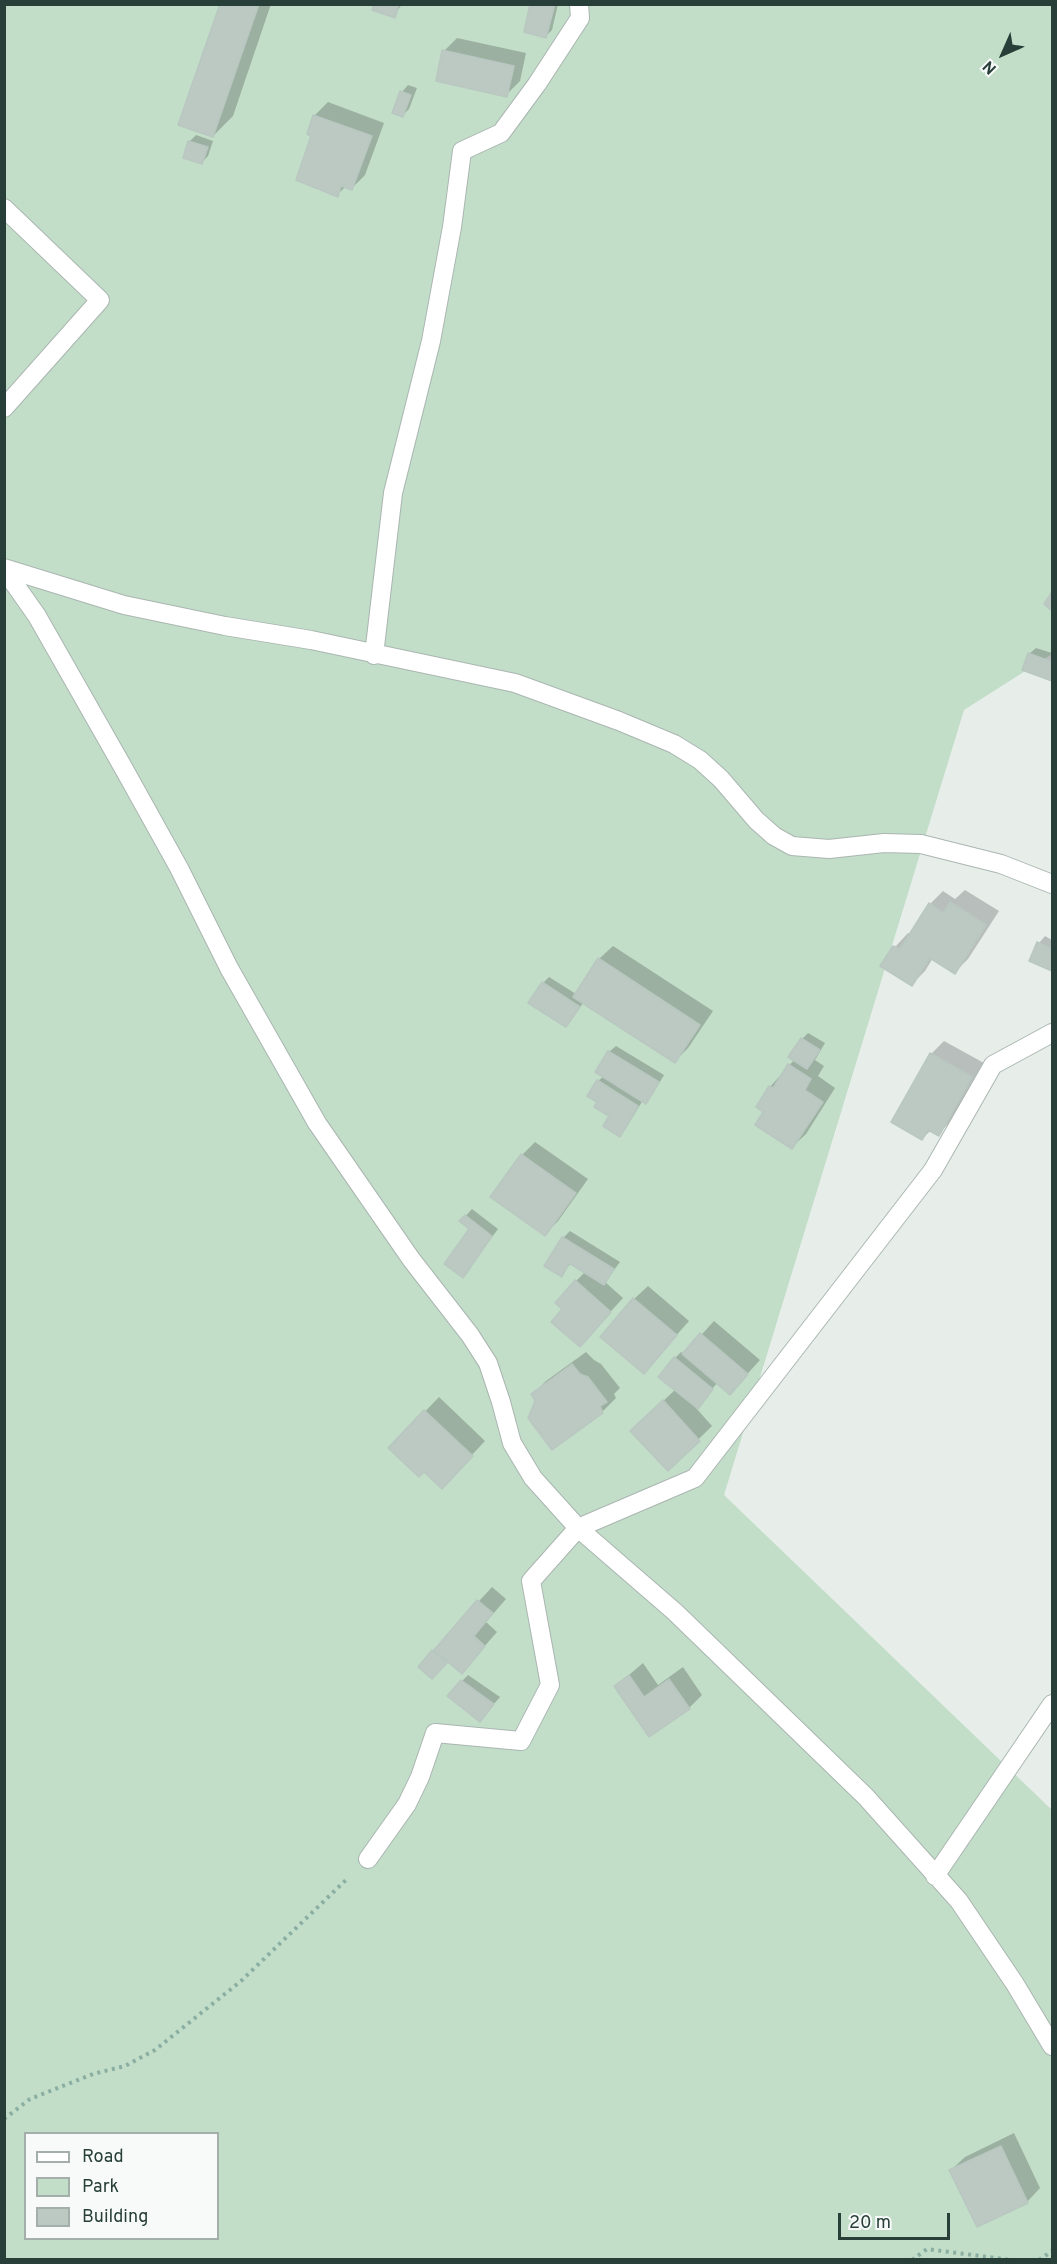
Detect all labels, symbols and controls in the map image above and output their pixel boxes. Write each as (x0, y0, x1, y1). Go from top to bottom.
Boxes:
north arrow (973, 24, 1033, 84)
text: N (979, 56, 1001, 78)
legend (24, 2132, 219, 2240)
text: Road (82, 2146, 124, 2169)
text: Park (82, 2176, 119, 2199)
scale bar (841, 2201, 954, 2239)
text: Building (82, 2206, 148, 2229)
text: 20 m (849, 2212, 891, 2235)

